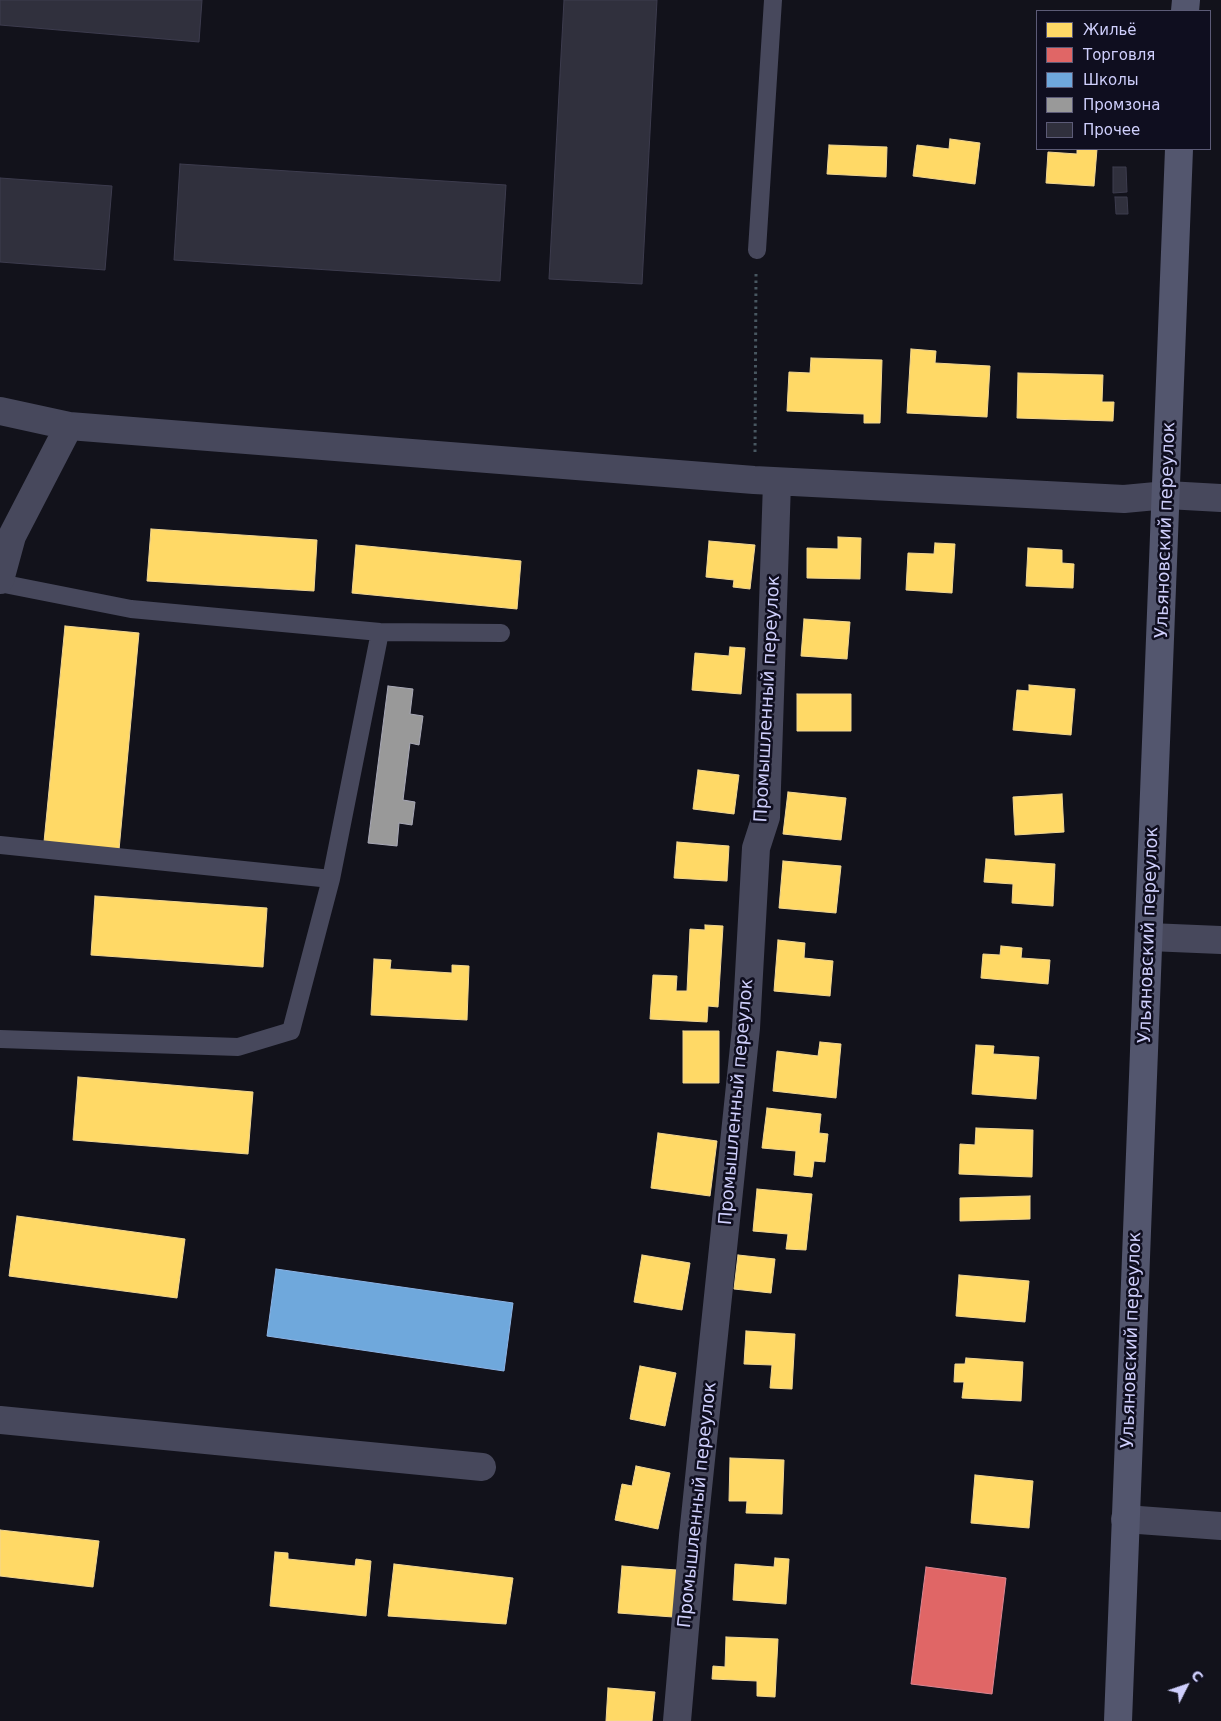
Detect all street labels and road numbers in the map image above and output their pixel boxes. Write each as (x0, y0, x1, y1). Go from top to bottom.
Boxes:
street label: Ульяновский переулок (1151, 421, 1181, 639)
street label: Промышленный переулок (751, 575, 785, 823)
street label: Ульяновский переулок (1134, 826, 1164, 1044)
street label: Промышленный переулок (715, 978, 759, 1226)
street label: Ульяновский переулок (1117, 1231, 1147, 1449)
street label: Промышленный переулок (674, 1381, 722, 1629)

